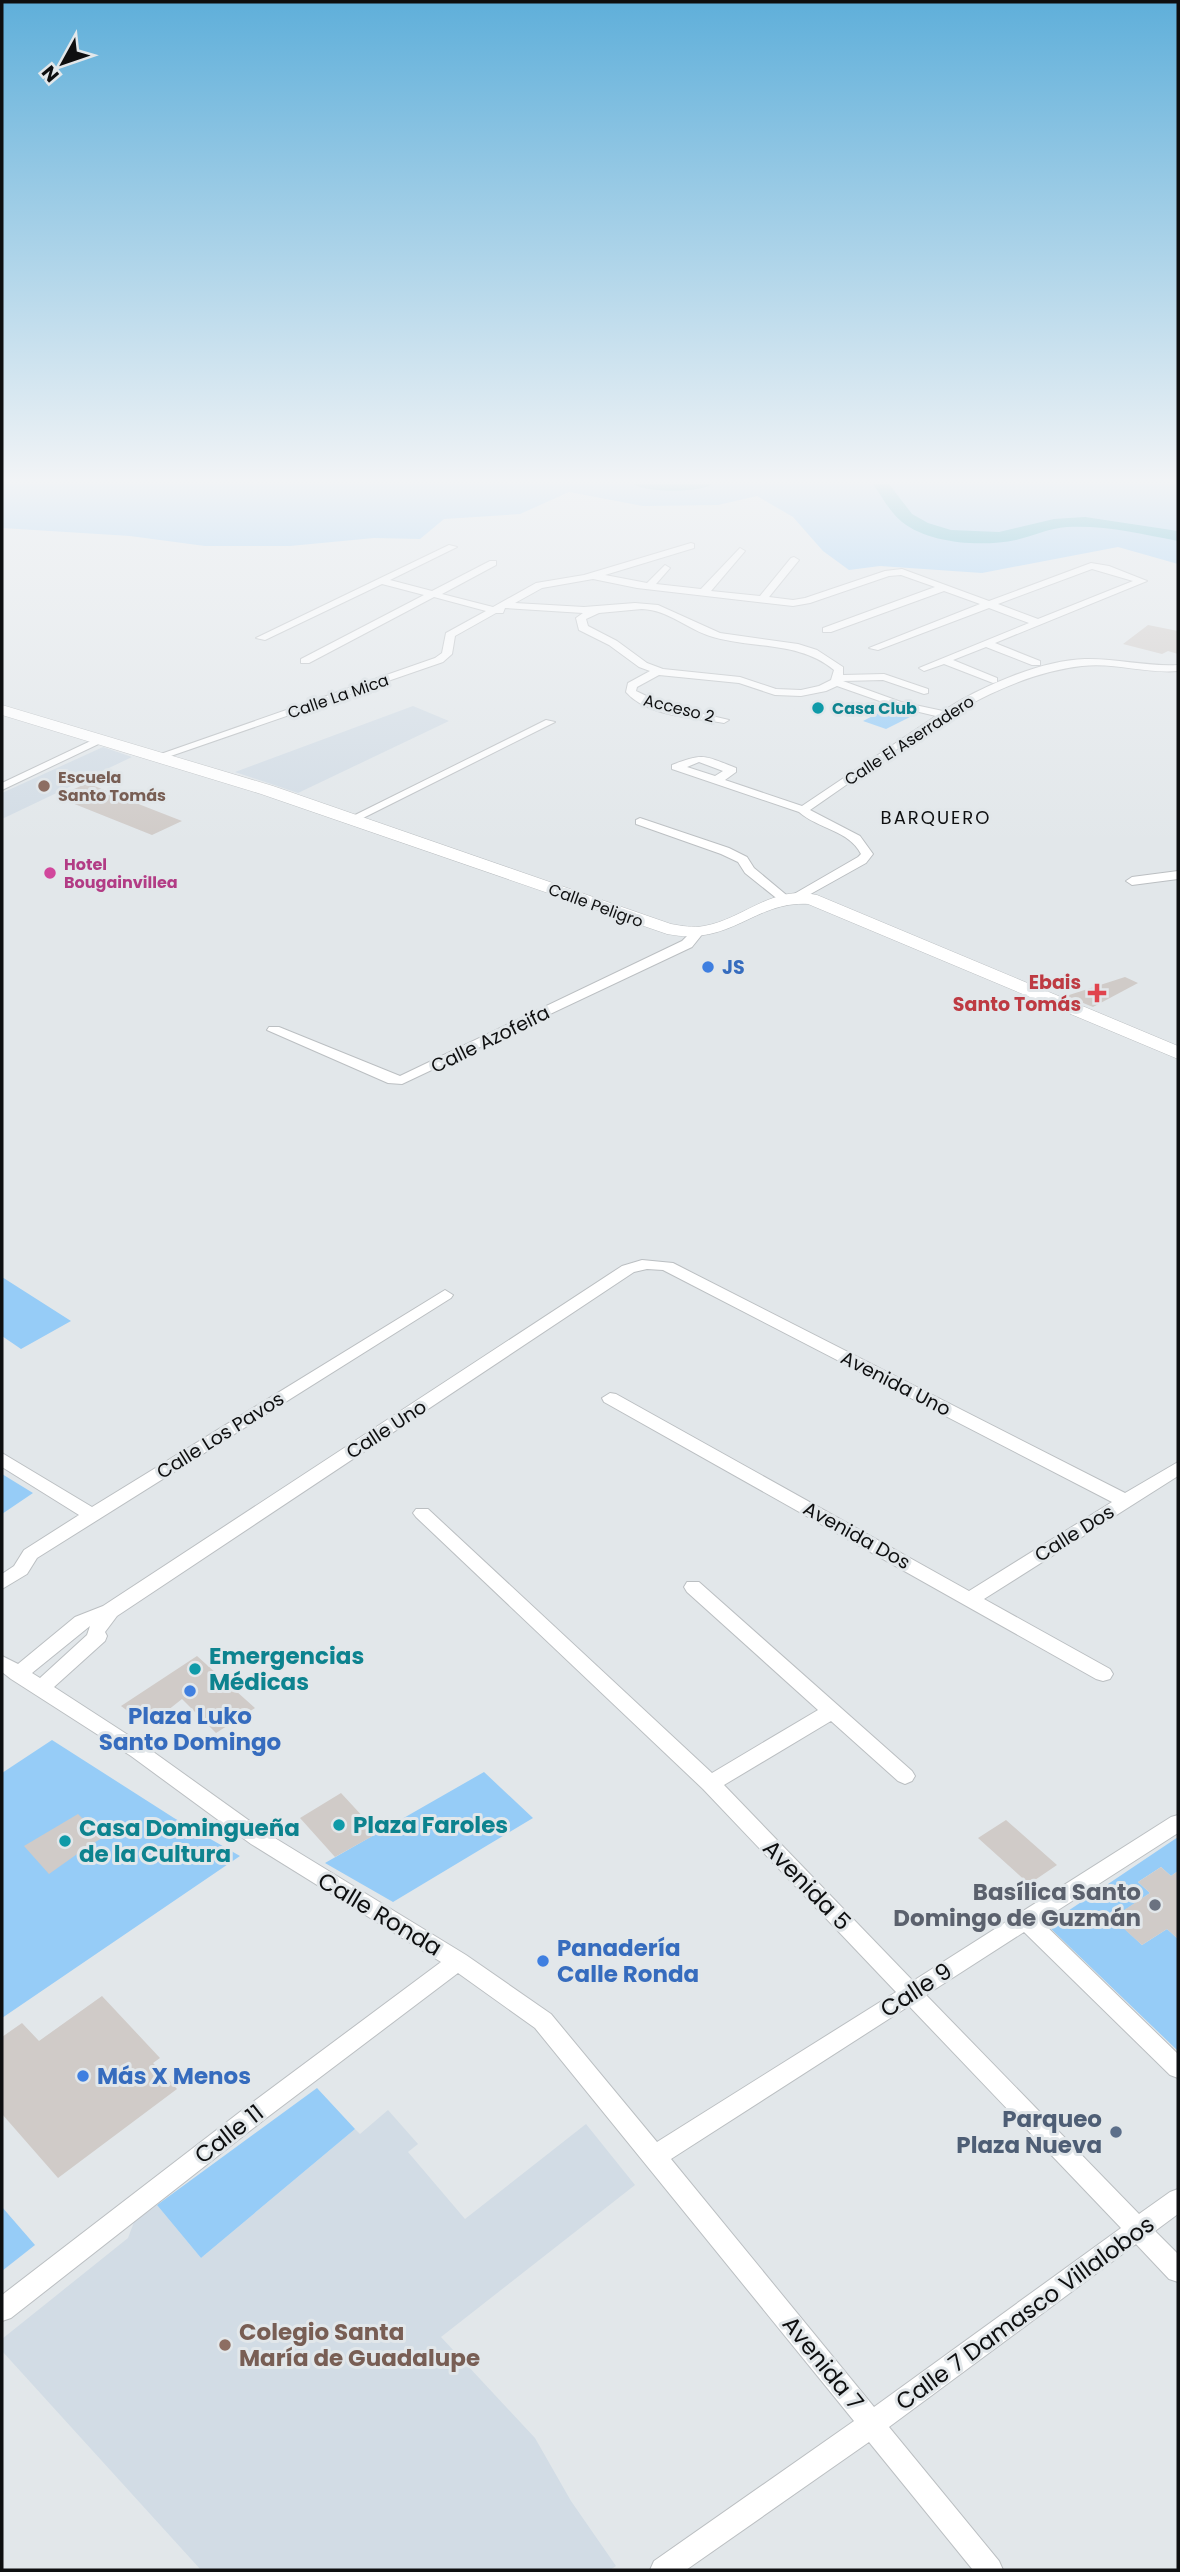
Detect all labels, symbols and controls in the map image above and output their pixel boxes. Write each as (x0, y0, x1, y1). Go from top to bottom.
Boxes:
north arrow (28, 28, 98, 98)
text: N (35, 59, 65, 88)
street label: Calle La Mica (285, 668, 392, 725)
street label: Acceso 2 (641, 689, 717, 728)
street label: Calle El Aserradero (840, 690, 979, 791)
place label: Casa Club (832, 697, 917, 720)
marker: Casa Club (810, 700, 826, 716)
place label: Escuela Santo Tomás (58, 766, 166, 807)
marker: Escuela Santo Tomás (36, 778, 52, 794)
district label: BARQUERO (881, 805, 991, 830)
place label: Hotel Bougainvillea (64, 853, 178, 894)
marker: Hotel Bougainvillea (42, 865, 58, 881)
street label: Calle Peligro (545, 878, 646, 933)
place label: JS (722, 954, 745, 981)
marker: JS (700, 959, 716, 975)
place label: Ebais Santo Tomás (953, 969, 1081, 1018)
marker: Ebais Santo Tomás (1087, 983, 1107, 1003)
street label: Calle Azofeifa (426, 999, 554, 1080)
street label: Avenida Uno (836, 1344, 955, 1423)
street label: Calle Los Pavos (151, 1385, 289, 1485)
street label: Calle Uno (341, 1393, 432, 1465)
street label: Avenida Dos (798, 1495, 915, 1576)
street label: Calle Dos (1029, 1498, 1119, 1569)
place label: Emergencias Médicas (209, 1640, 364, 1698)
marker: Emergencias Médicas (187, 1661, 203, 1677)
marker: Plaza Luko Santo Domingo (182, 1683, 198, 1699)
place label: Plaza Luko Santo Domingo (99, 1700, 281, 1758)
place label: Plaza Faroles (353, 1809, 508, 1841)
place label: Casa Domingueña de la Cultura (79, 1812, 300, 1870)
marker: Plaza Faroles (331, 1817, 347, 1833)
marker: Casa Domingueña de la Cultura (57, 1833, 73, 1849)
street label: Avenida 5 (756, 1833, 858, 1937)
street label: Calle Ronda (312, 1864, 448, 1964)
place label: Basílica Santo Domingo de Guzmán (893, 1876, 1141, 1934)
marker: Basílica Santo Domingo de Guzmán (1147, 1897, 1163, 1913)
place label: Panadería Calle Ronda (557, 1932, 699, 1990)
marker: Panadería Calle Ronda (535, 1953, 551, 1969)
street label: Calle 9 (874, 1955, 958, 2025)
place label: Más X Menos (97, 2060, 251, 2092)
marker: Más X Menos (75, 2068, 91, 2084)
street label: Calle 11 (188, 2097, 270, 2171)
place label: Parqueo Plaza Nueva (956, 2103, 1102, 2161)
marker: Parqueo Plaza Nueva (1108, 2124, 1124, 2140)
street label: Calle 7 Damasco Villalobos (889, 2208, 1161, 2418)
street label: Avenida 7 (775, 2309, 871, 2417)
place label: Colegio Santa María de Guadalupe (239, 2316, 480, 2374)
marker: Colegio Santa María de Guadalupe (217, 2337, 233, 2353)

